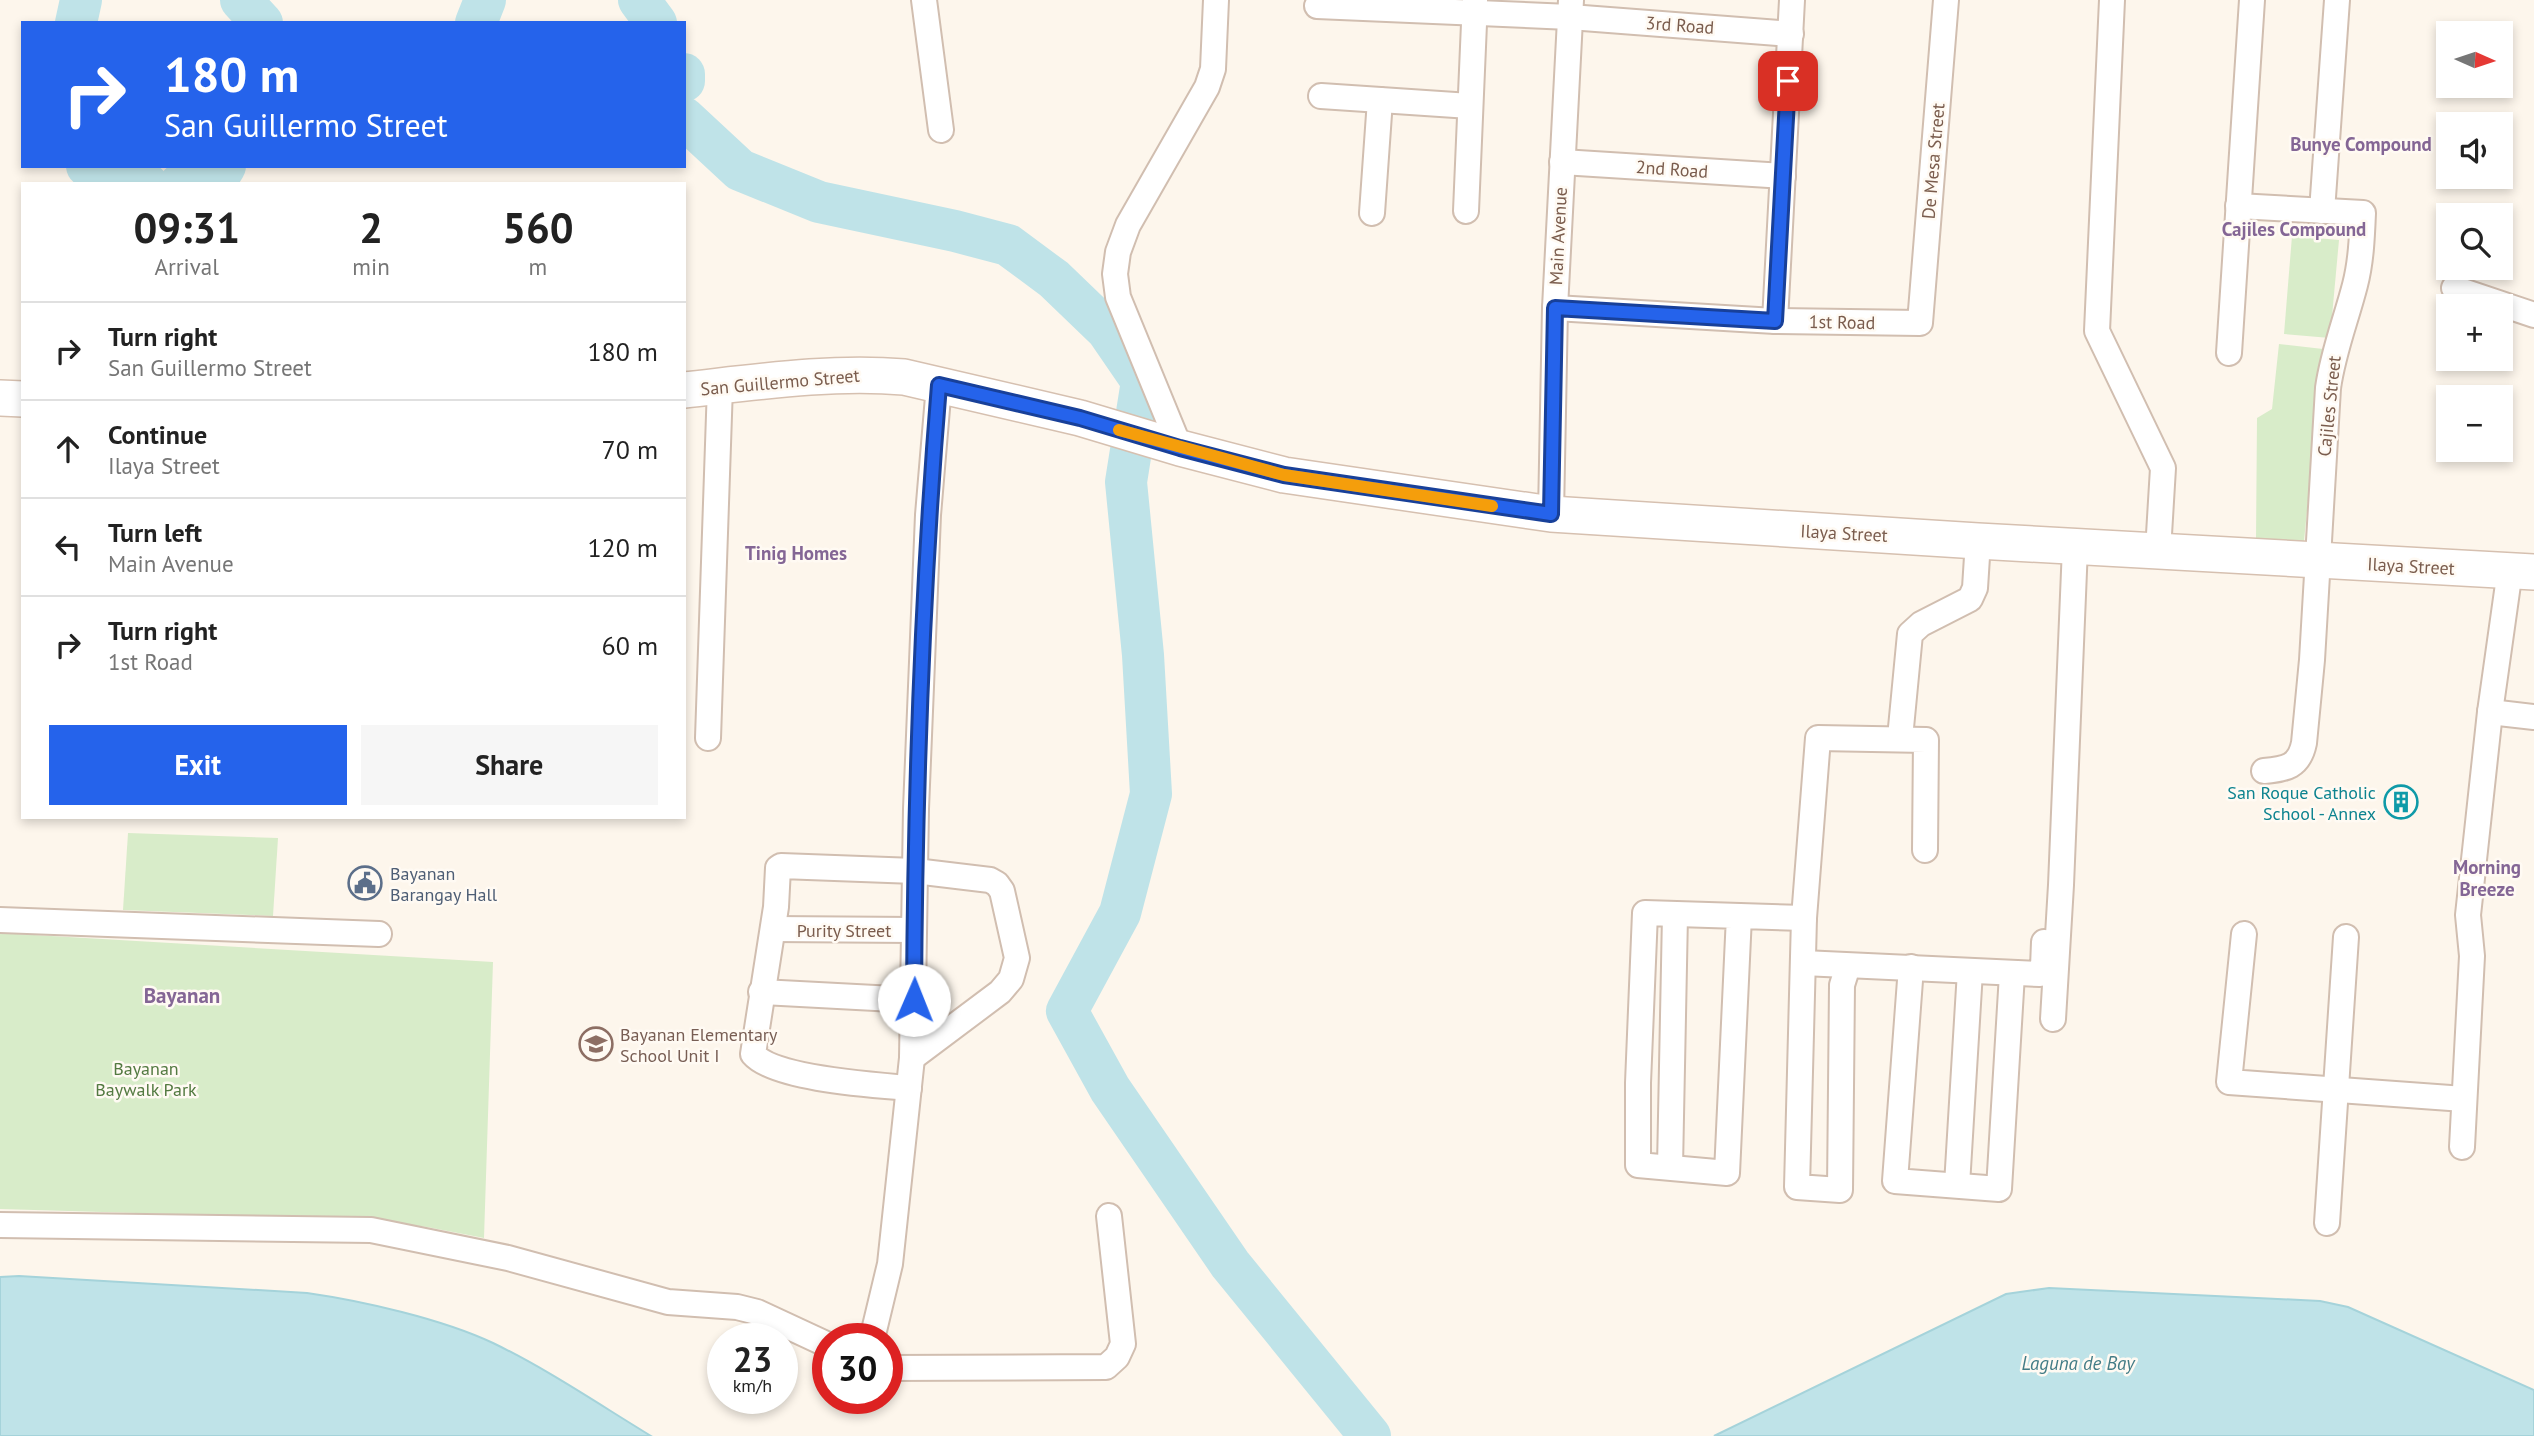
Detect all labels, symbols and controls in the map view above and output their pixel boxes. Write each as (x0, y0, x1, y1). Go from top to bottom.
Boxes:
street label: 3rd Road (1645, 11, 1715, 39)
north arrow (2436, 21, 2513, 98)
map controls (2436, 21, 2513, 462)
text: 180 m (164, 42, 299, 106)
icon: right (49, 49, 140, 140)
pin (1758, 51, 1818, 111)
icon: arrive (1769, 62, 1807, 100)
street label: De Mesa Street (1916, 102, 1950, 220)
text: San Guillermo Street (164, 104, 448, 146)
button: sound (2436, 112, 2513, 189)
district label: Bunye Compound (2290, 132, 2432, 156)
street label: 2nd Road (1635, 155, 1709, 183)
street label: Main Avenue (1544, 186, 1572, 286)
text: 09:31 (133, 200, 240, 255)
text: 2 (359, 200, 383, 255)
text: 560 (502, 200, 574, 255)
button: search (2436, 203, 2513, 280)
district label: Cajiles Compound (2222, 217, 2366, 241)
text: Arrival (154, 252, 219, 281)
text: min (352, 252, 390, 281)
text: m (529, 252, 547, 281)
button: + (2436, 294, 2513, 371)
street label: 1st Road (1809, 310, 1875, 334)
text: Turn right (108, 320, 217, 353)
icon: right (49, 332, 87, 370)
text: 180 m (587, 335, 658, 368)
text: San Guillermo Street (108, 353, 312, 382)
street label: Cajiles Street (2312, 354, 2346, 458)
street label: San Guillermo Street (700, 364, 860, 400)
button: − (2436, 385, 2513, 462)
text: Continue (108, 418, 207, 451)
icon: ahead (49, 430, 87, 468)
text: 70 m (602, 433, 658, 466)
text: Ilaya Street (108, 451, 220, 480)
text: Turn left (108, 516, 202, 549)
street label: Ilaya Street (1800, 519, 1888, 547)
icon: left (49, 528, 87, 566)
text: 120 m (587, 531, 658, 564)
district label: Tinig Homes (745, 541, 847, 565)
text: Main Avenue (108, 549, 234, 578)
street label: Ilaya Street (2367, 552, 2455, 580)
text: Turn right (108, 614, 217, 647)
icon: right (49, 626, 87, 664)
text: 60 m (602, 629, 658, 662)
text: 1st Road (108, 647, 193, 676)
button: Exit (49, 725, 347, 805)
button: Share (361, 725, 658, 805)
place label: San Roque Catholic School - Annex (2227, 781, 2376, 825)
building icon: San Roque Catholic School - Annex (2382, 783, 2420, 821)
district label: Morning Breeze (2453, 855, 2521, 901)
place label: Bayanan Barangay Hall (390, 862, 498, 906)
public building icon: Bayanan Barangay Hall (346, 864, 384, 902)
street label: Purity Street (797, 919, 891, 942)
position arrow (877, 963, 951, 1037)
district label: Bayanan (144, 982, 220, 1009)
place label: Bayanan Elementary School Unit I (620, 1023, 778, 1067)
school or university icon: Bayanan Elementary School Unit I (577, 1025, 615, 1063)
park label: Bayanan Baywalk Park (95, 1057, 197, 1101)
speed limit sign: 30 (812, 1323, 903, 1414)
text: 23 (733, 1336, 772, 1382)
water label: Laguna de Bay (2021, 1351, 2136, 1375)
text: km/h (733, 1374, 772, 1397)

